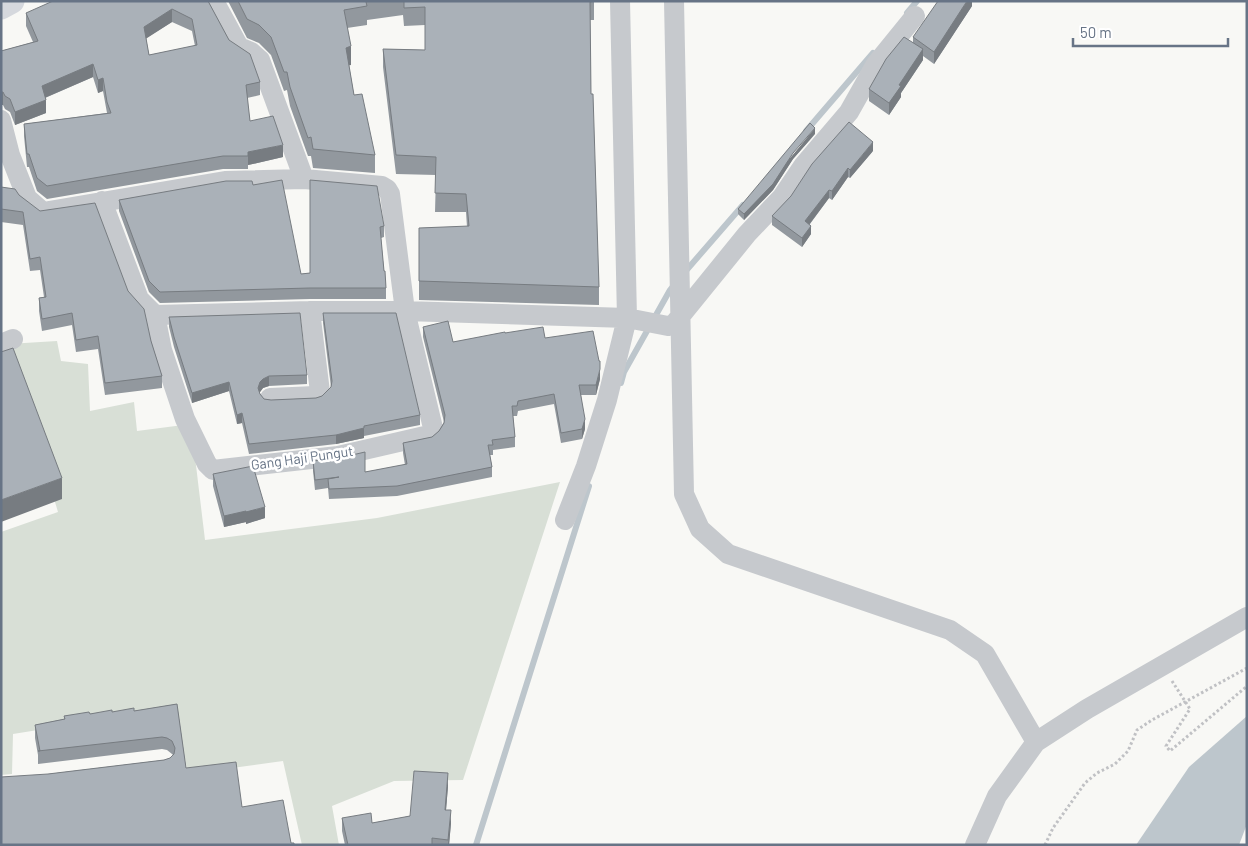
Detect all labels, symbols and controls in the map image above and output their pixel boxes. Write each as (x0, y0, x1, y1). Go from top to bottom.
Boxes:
scale bar (1073, 15, 1228, 47)
text: 50 m (1080, 23, 1112, 41)
street label: Gang Haji Pungut (250, 442, 354, 473)

